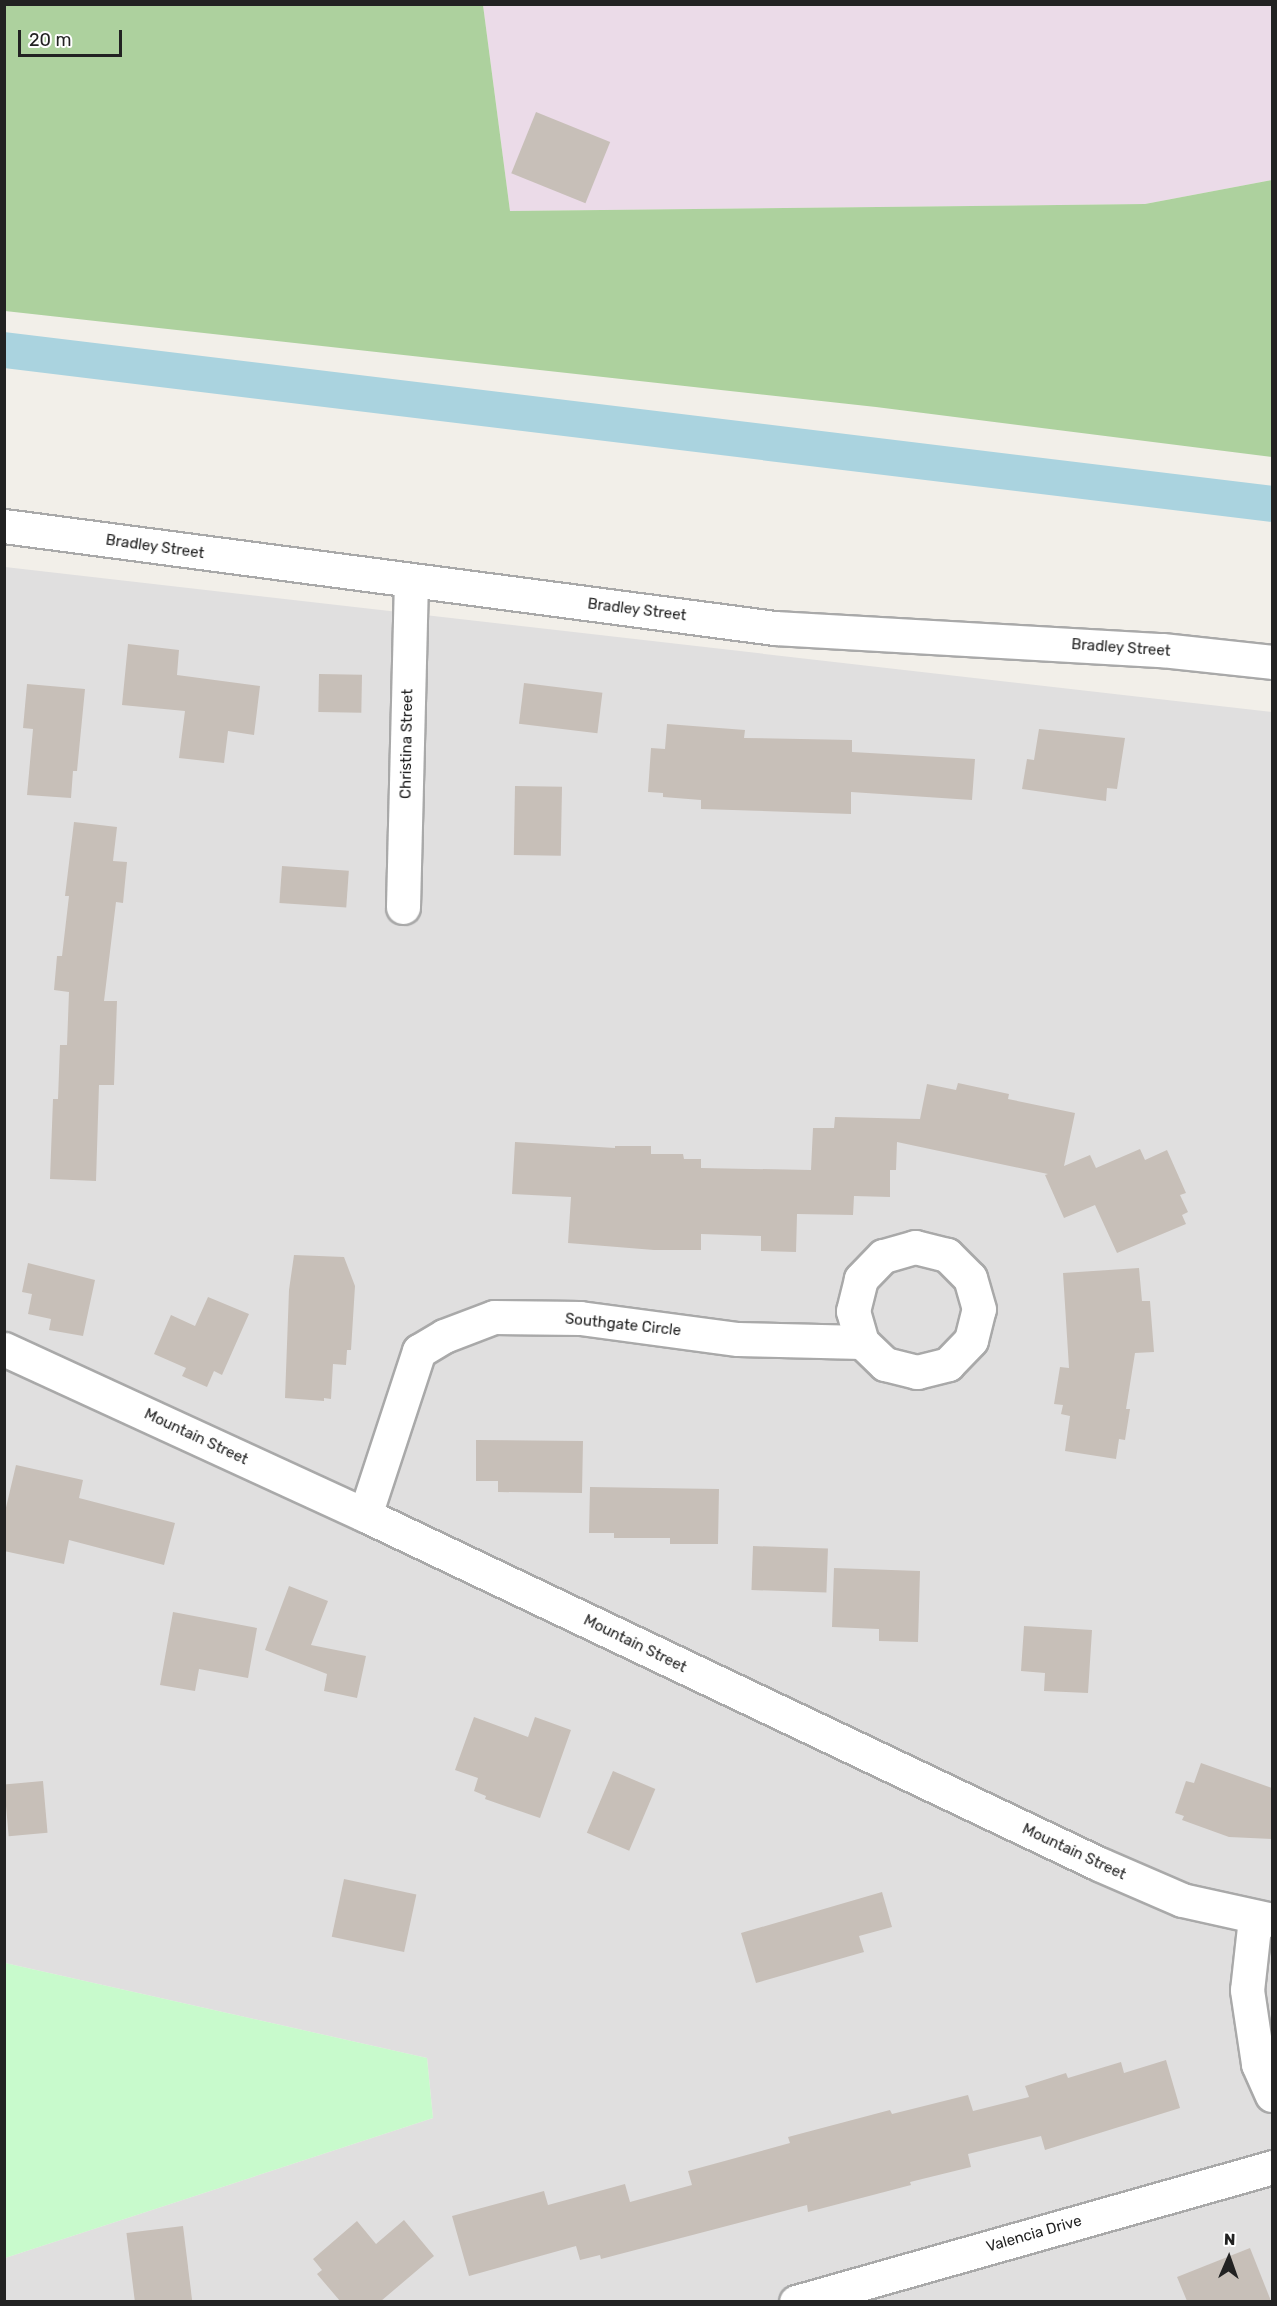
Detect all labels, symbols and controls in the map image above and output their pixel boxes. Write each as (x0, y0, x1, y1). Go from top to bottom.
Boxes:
scale bar (21, 18, 124, 56)
text: 20 m (29, 29, 71, 51)
street label: Bradley Street (104, 531, 206, 563)
street label: Bradley Street (586, 595, 688, 625)
street label: Bradley Street (1071, 636, 1171, 660)
street label: Christina Street (397, 689, 417, 799)
street label: Southgate Circle (564, 1310, 682, 1340)
street label: Mountain Street (141, 1405, 251, 1469)
street label: Mountain Street (581, 1611, 689, 1677)
street label: Mountain Street (1019, 1820, 1129, 1884)
street label: Valencia Drive (984, 2212, 1084, 2256)
north arrow (1199, 2228, 1259, 2288)
text: N (1224, 2230, 1236, 2249)

